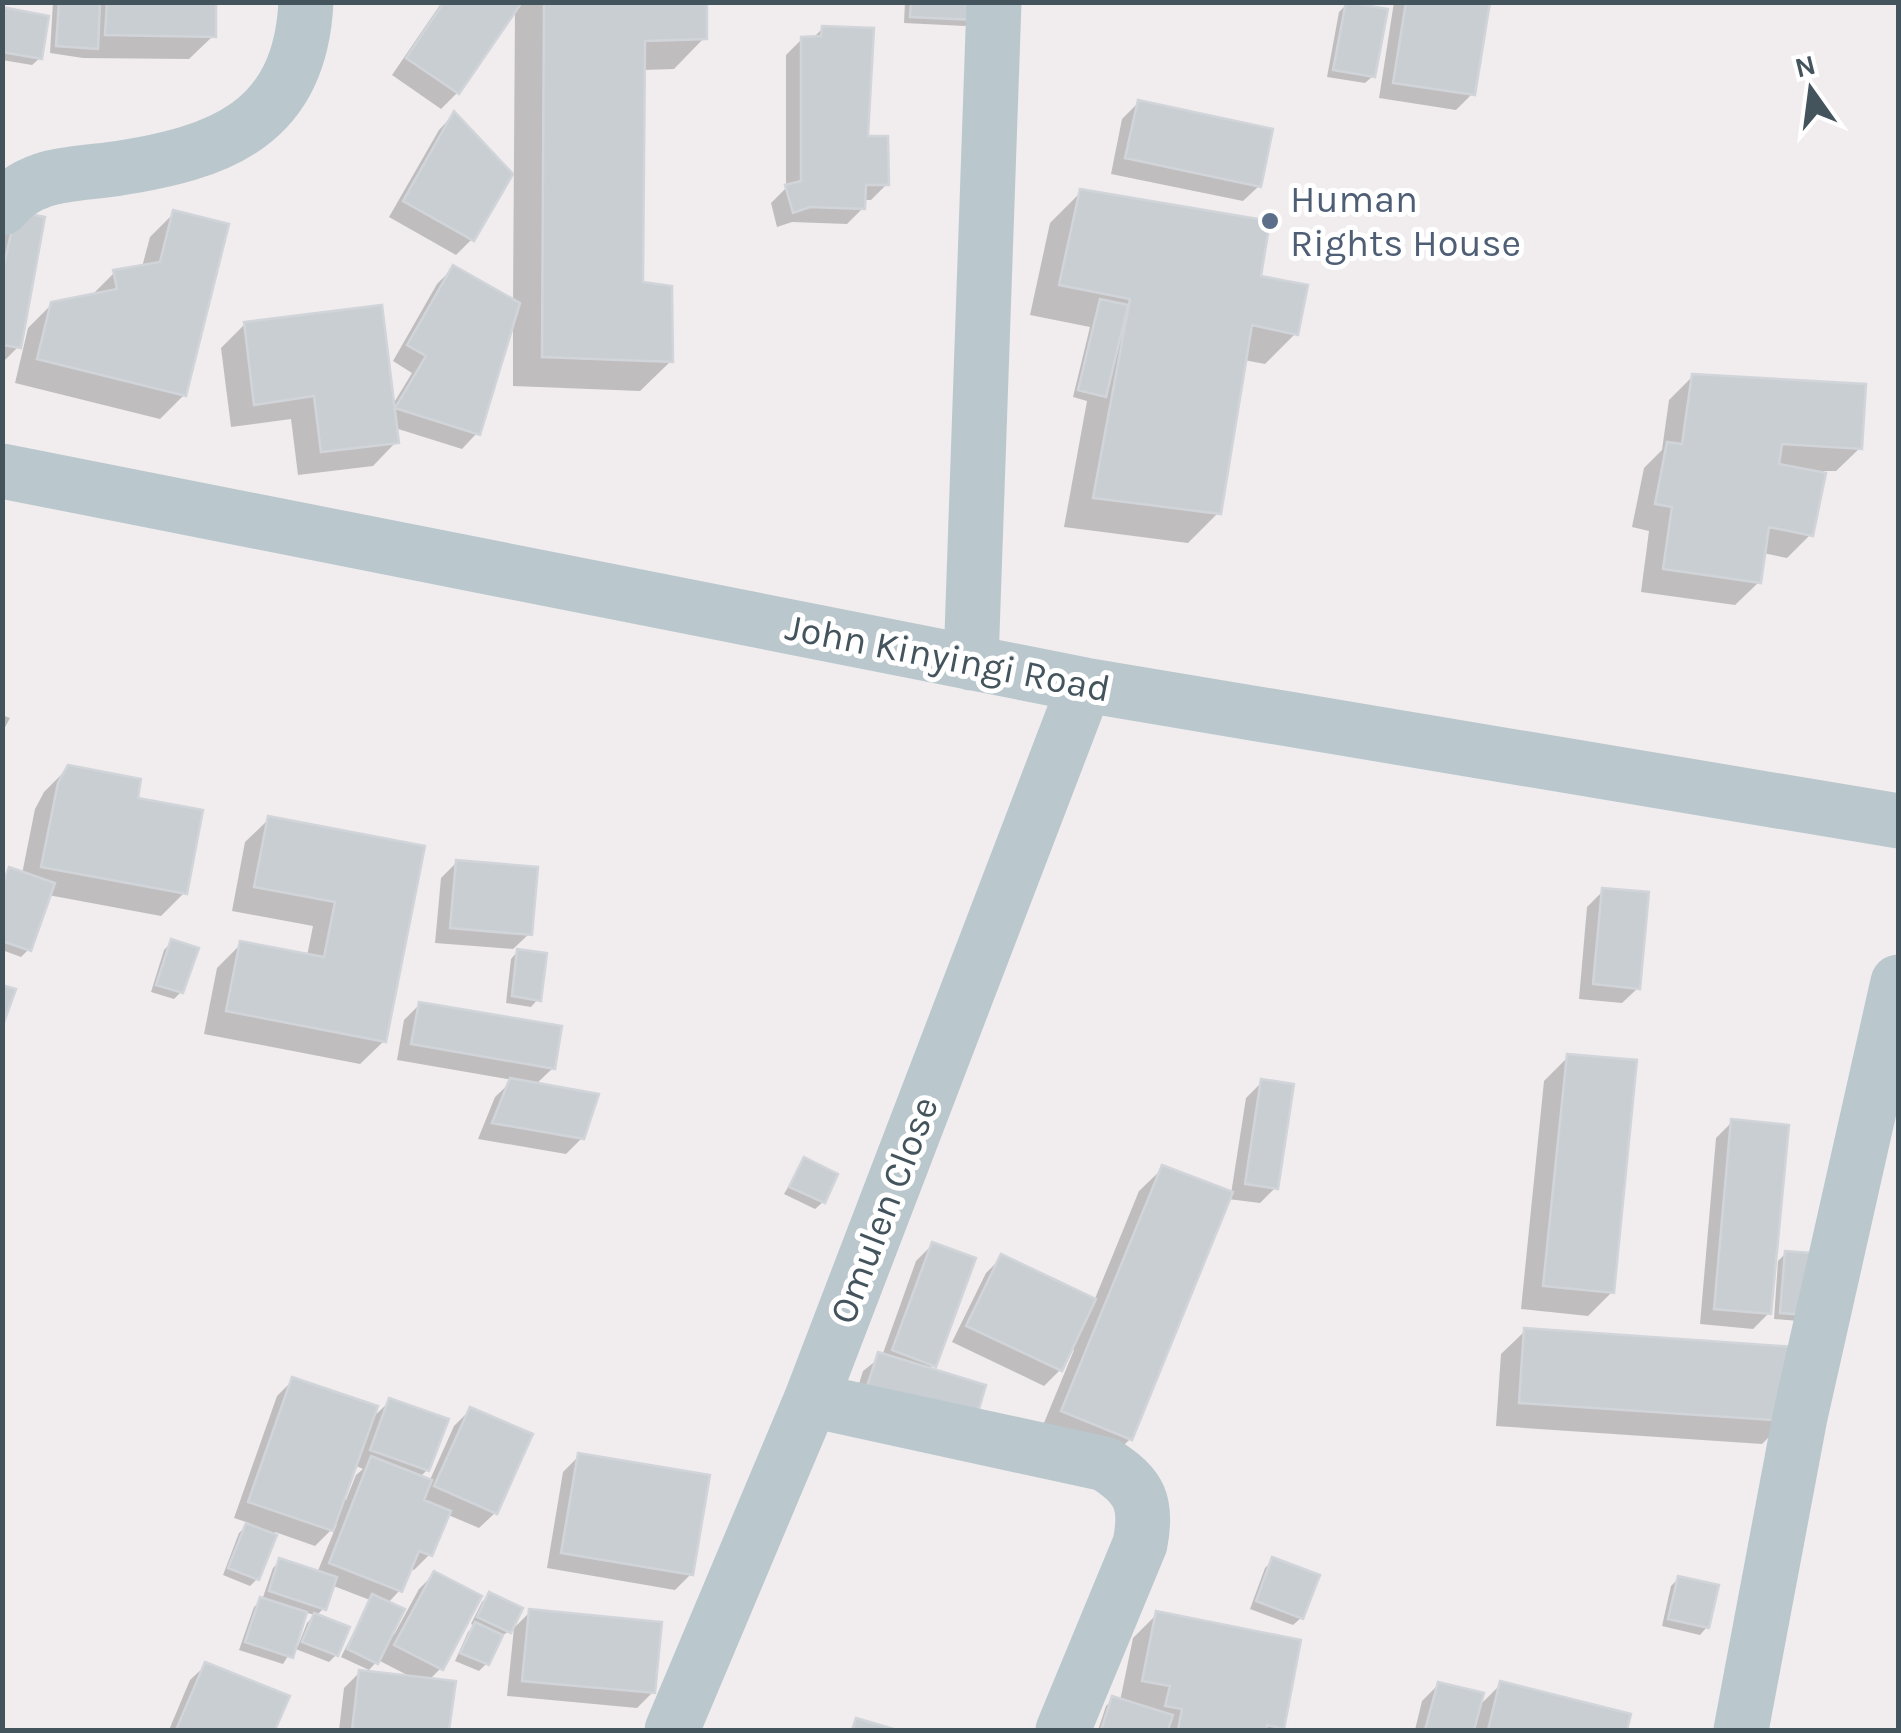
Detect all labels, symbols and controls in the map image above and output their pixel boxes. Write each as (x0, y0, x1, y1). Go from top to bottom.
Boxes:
north arrow (1761, 40, 1861, 140)
text: N (1791, 48, 1819, 85)
place label: Human Rights House (1290, 177, 1521, 266)
marker: Human Rights House (1259, 210, 1281, 232)
street label: John Kinyingi Road (782, 604, 1114, 712)
street label: Omulen Close (820, 1090, 948, 1330)

